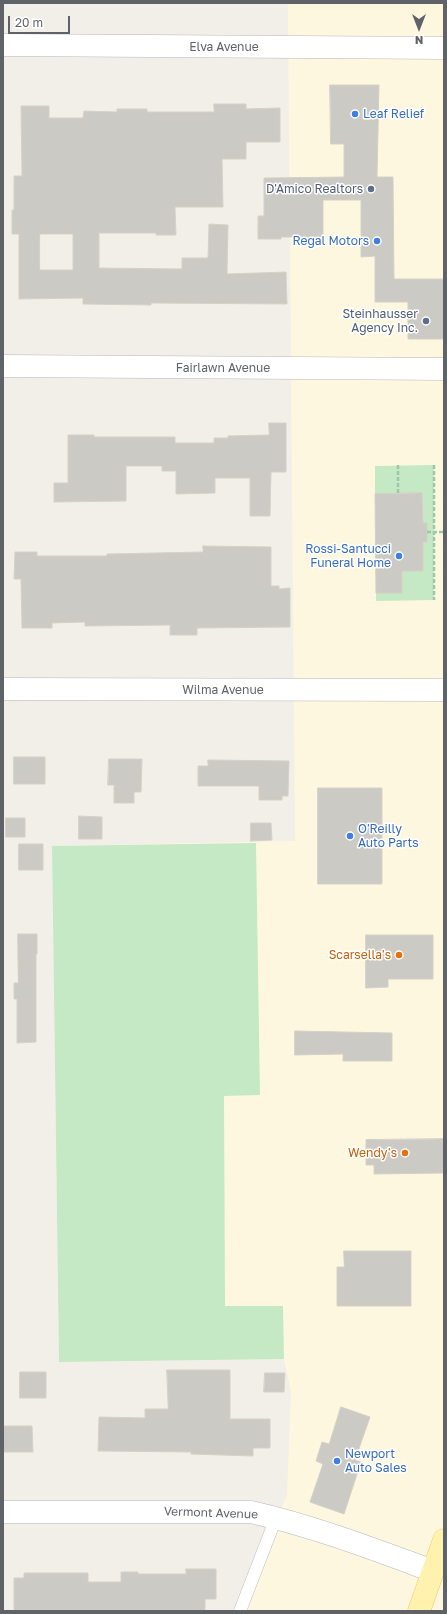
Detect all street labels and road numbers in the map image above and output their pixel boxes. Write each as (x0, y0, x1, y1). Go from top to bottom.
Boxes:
street label: Elva Avenue (189, 40, 259, 54)
street label: Fairlawn Avenue (176, 361, 270, 375)
street label: Wilma Avenue (182, 683, 264, 697)
street label: Vermont Avenue (164, 1504, 258, 1522)

